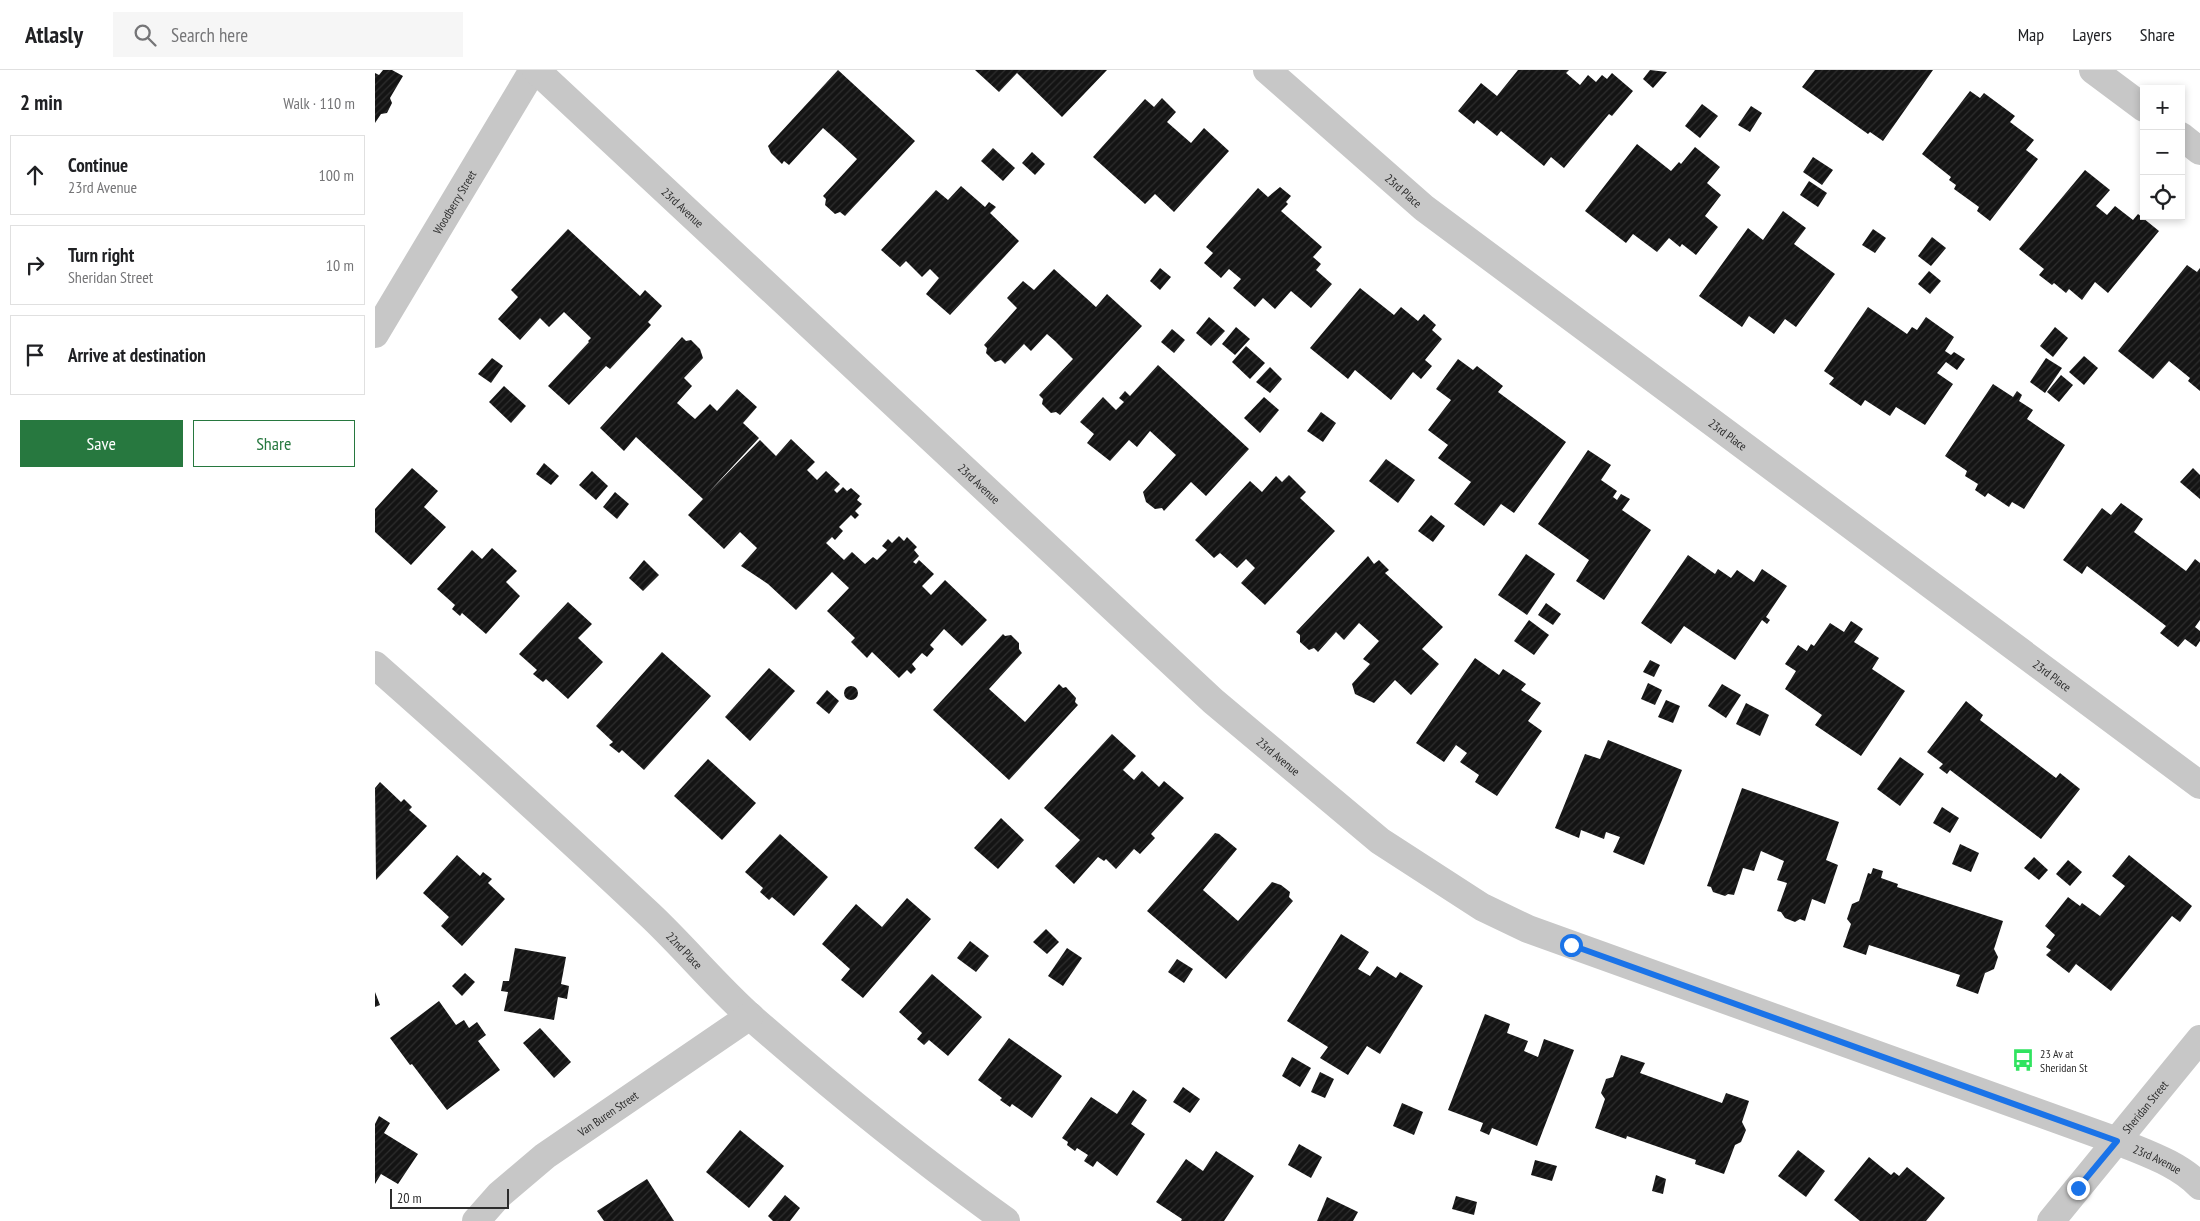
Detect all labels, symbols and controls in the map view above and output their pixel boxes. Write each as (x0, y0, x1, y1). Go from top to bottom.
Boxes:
search box (113, 12, 463, 57)
text: Atlasly (25, 19, 83, 50)
icon: search (131, 21, 159, 49)
text: Search here (171, 23, 248, 47)
text: Map (2018, 23, 2044, 46)
text: Layers (2072, 23, 2112, 46)
text: Share (2140, 23, 2175, 46)
map controls (2140, 85, 2185, 220)
button: + (2140, 85, 2185, 130)
text: 2 min (20, 89, 62, 116)
text: Walk · 110 m (283, 93, 355, 113)
button: − (2140, 130, 2185, 175)
text: Continue (68, 153, 128, 177)
icon: ahead (21, 161, 49, 189)
text: 100 m (319, 165, 354, 185)
street label: Woodberry Street (429, 167, 479, 236)
street label: 23rd Place (1382, 170, 1425, 210)
button: locate (2140, 175, 2185, 220)
text: 23rd Avenue (68, 177, 137, 197)
street label: 23rd Avenue (659, 184, 707, 230)
text: Turn right (68, 243, 134, 267)
icon: right (21, 251, 49, 279)
text: 10 m (326, 255, 354, 275)
text: Sheridan Street (68, 267, 153, 287)
icon: arrive (21, 341, 49, 369)
text: Arrive at destination (68, 343, 206, 367)
street label: 23rd Place (1706, 415, 1750, 453)
button: Save (20, 420, 183, 467)
button: Share (193, 420, 355, 467)
street label: 23rd Avenue (955, 460, 1003, 506)
street label: 23rd Place (2030, 656, 2074, 694)
street label: 23rd Avenue (1254, 734, 1303, 778)
street label: 22nd Place (663, 928, 706, 972)
route start (1560, 934, 1583, 957)
place label: 23 Av at Sheridan St (2040, 1046, 2088, 1075)
bus stop icon: 23 Av at Sheridan St (2010, 1047, 2036, 1073)
street label: Sheridan Street (2119, 1076, 2171, 1136)
street label: Van Buren Street (574, 1087, 641, 1140)
street label: 23rd Avenue (2131, 1141, 2185, 1177)
route end (2067, 1177, 2090, 1200)
scale bar (390, 1186, 509, 1209)
text: 20 m (397, 1189, 422, 1207)

